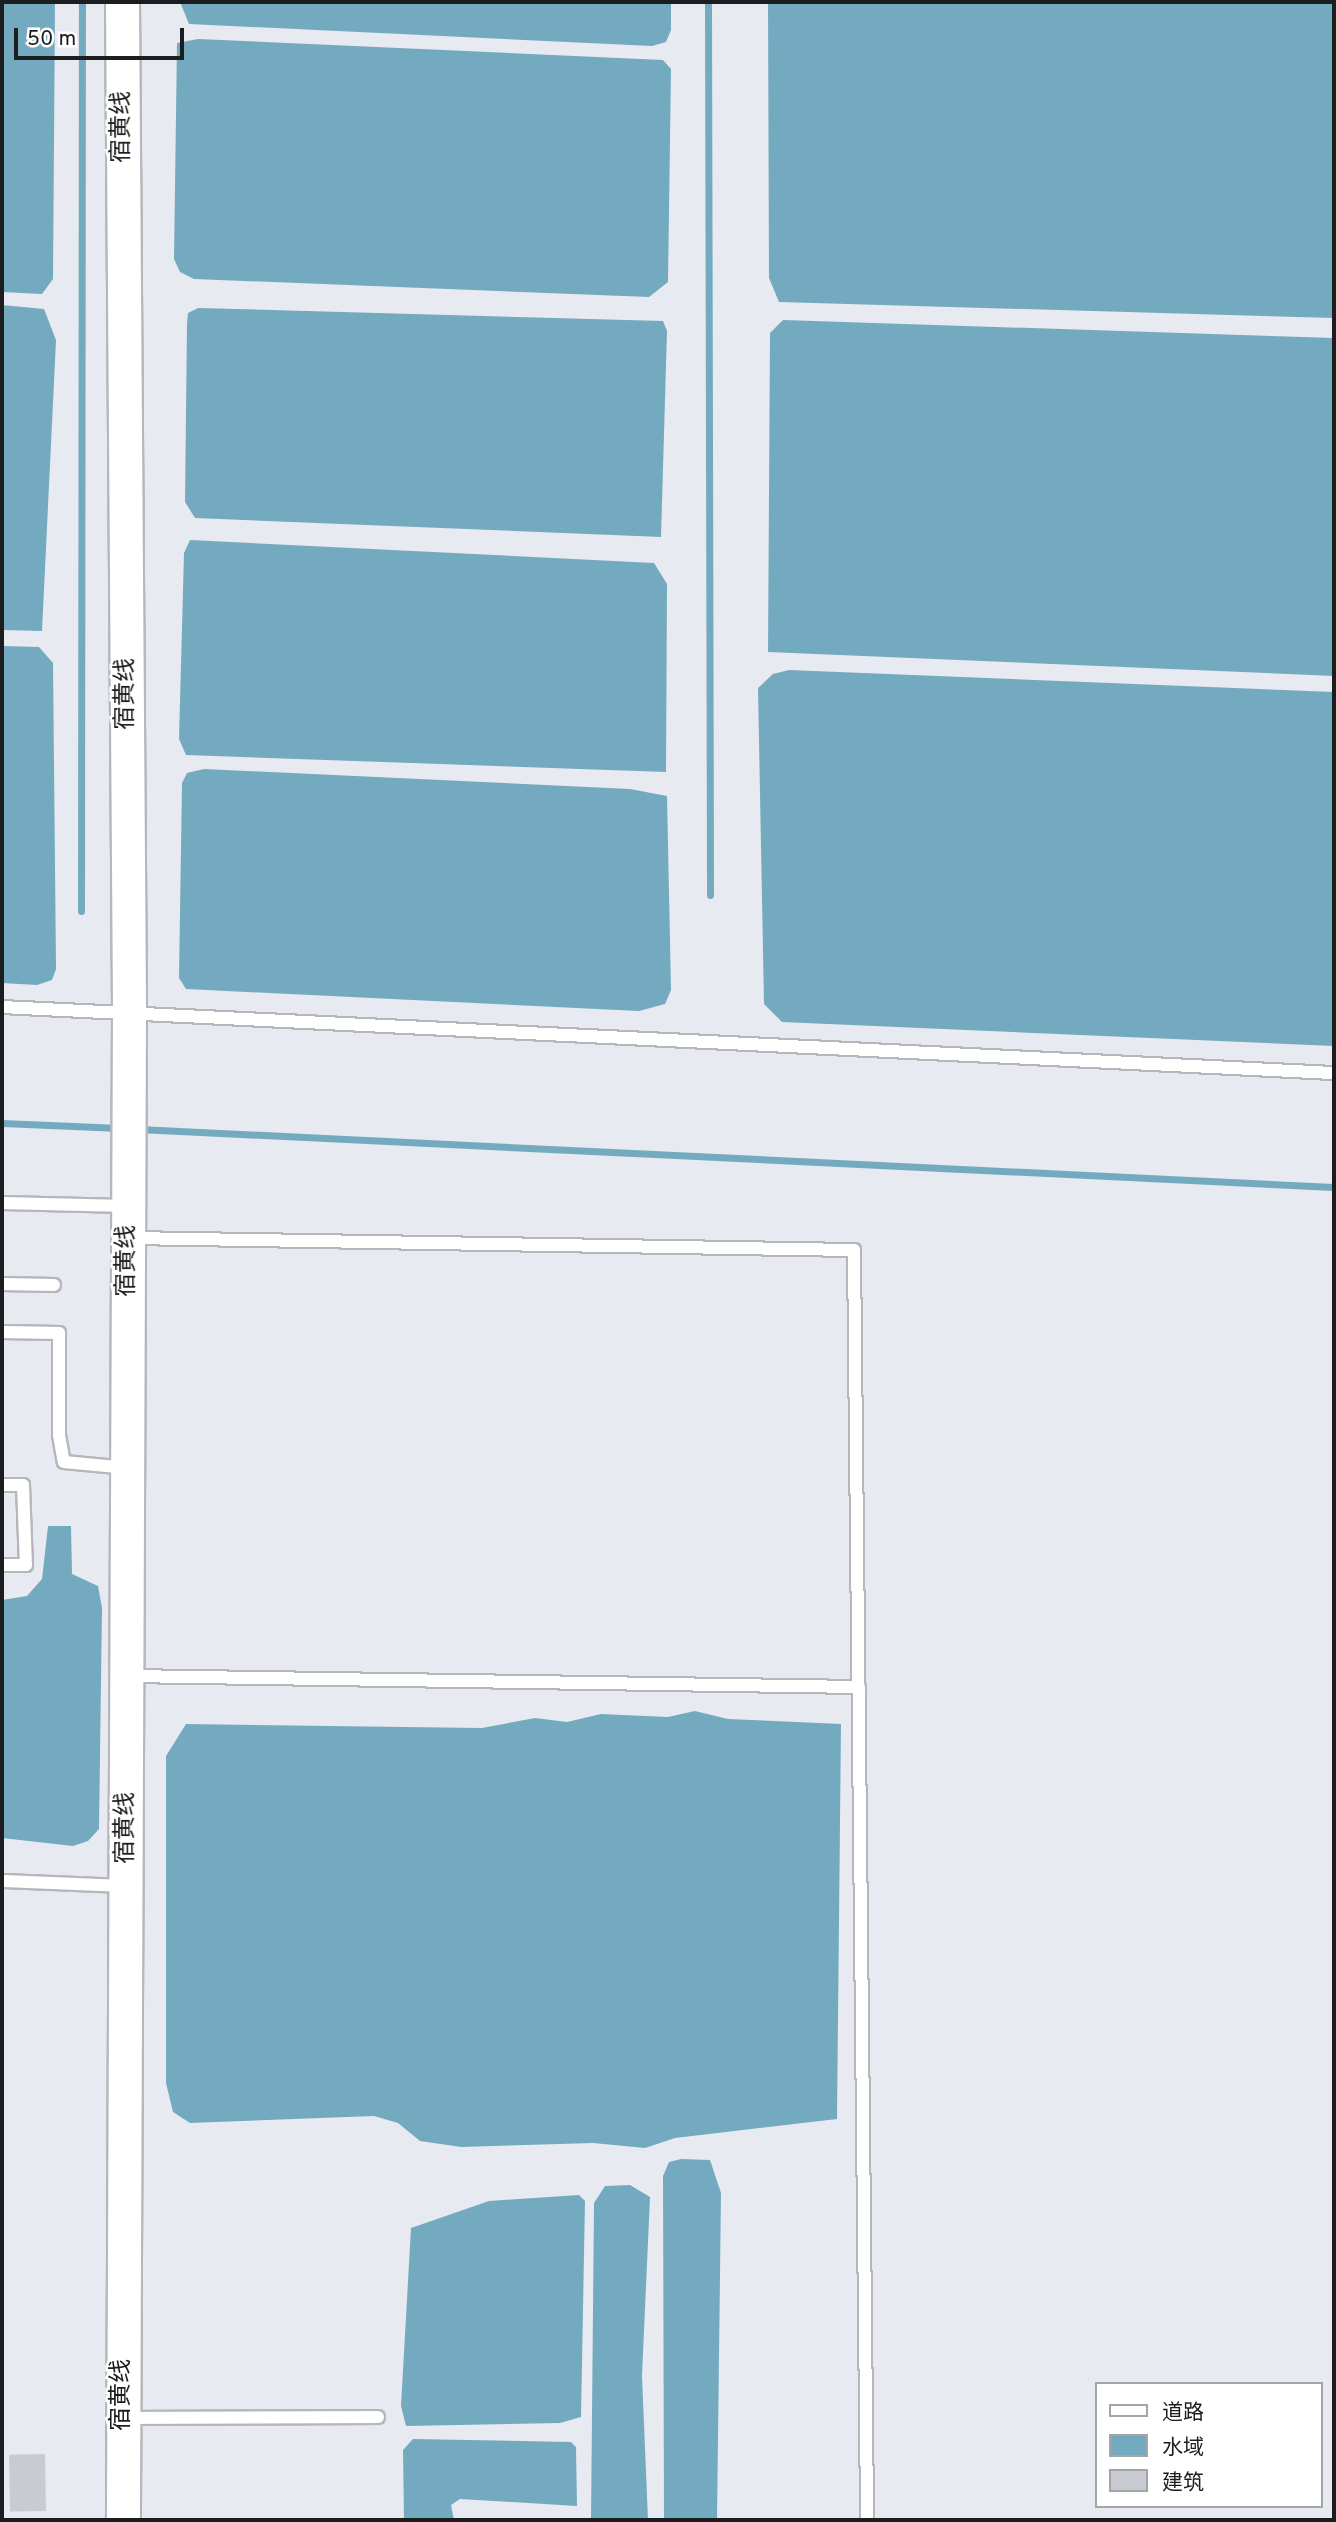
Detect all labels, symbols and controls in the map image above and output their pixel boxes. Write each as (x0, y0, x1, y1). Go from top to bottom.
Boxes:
scale bar (18, 14, 187, 58)
text: 50 m (27, 26, 76, 53)
street label: 宿黄线 (109, 91, 137, 163)
street label: 宿黄线 (113, 658, 141, 730)
street label: 宿黄线 (114, 1225, 142, 1297)
street label: 宿黄线 (113, 1792, 141, 1864)
street label: 宿黄线 (109, 2359, 137, 2431)
legend (1094, 2382, 1322, 2508)
text: 道路 (1162, 2400, 1204, 2427)
text: 水域 (1162, 2435, 1204, 2462)
text: 建筑 (1162, 2470, 1204, 2497)

